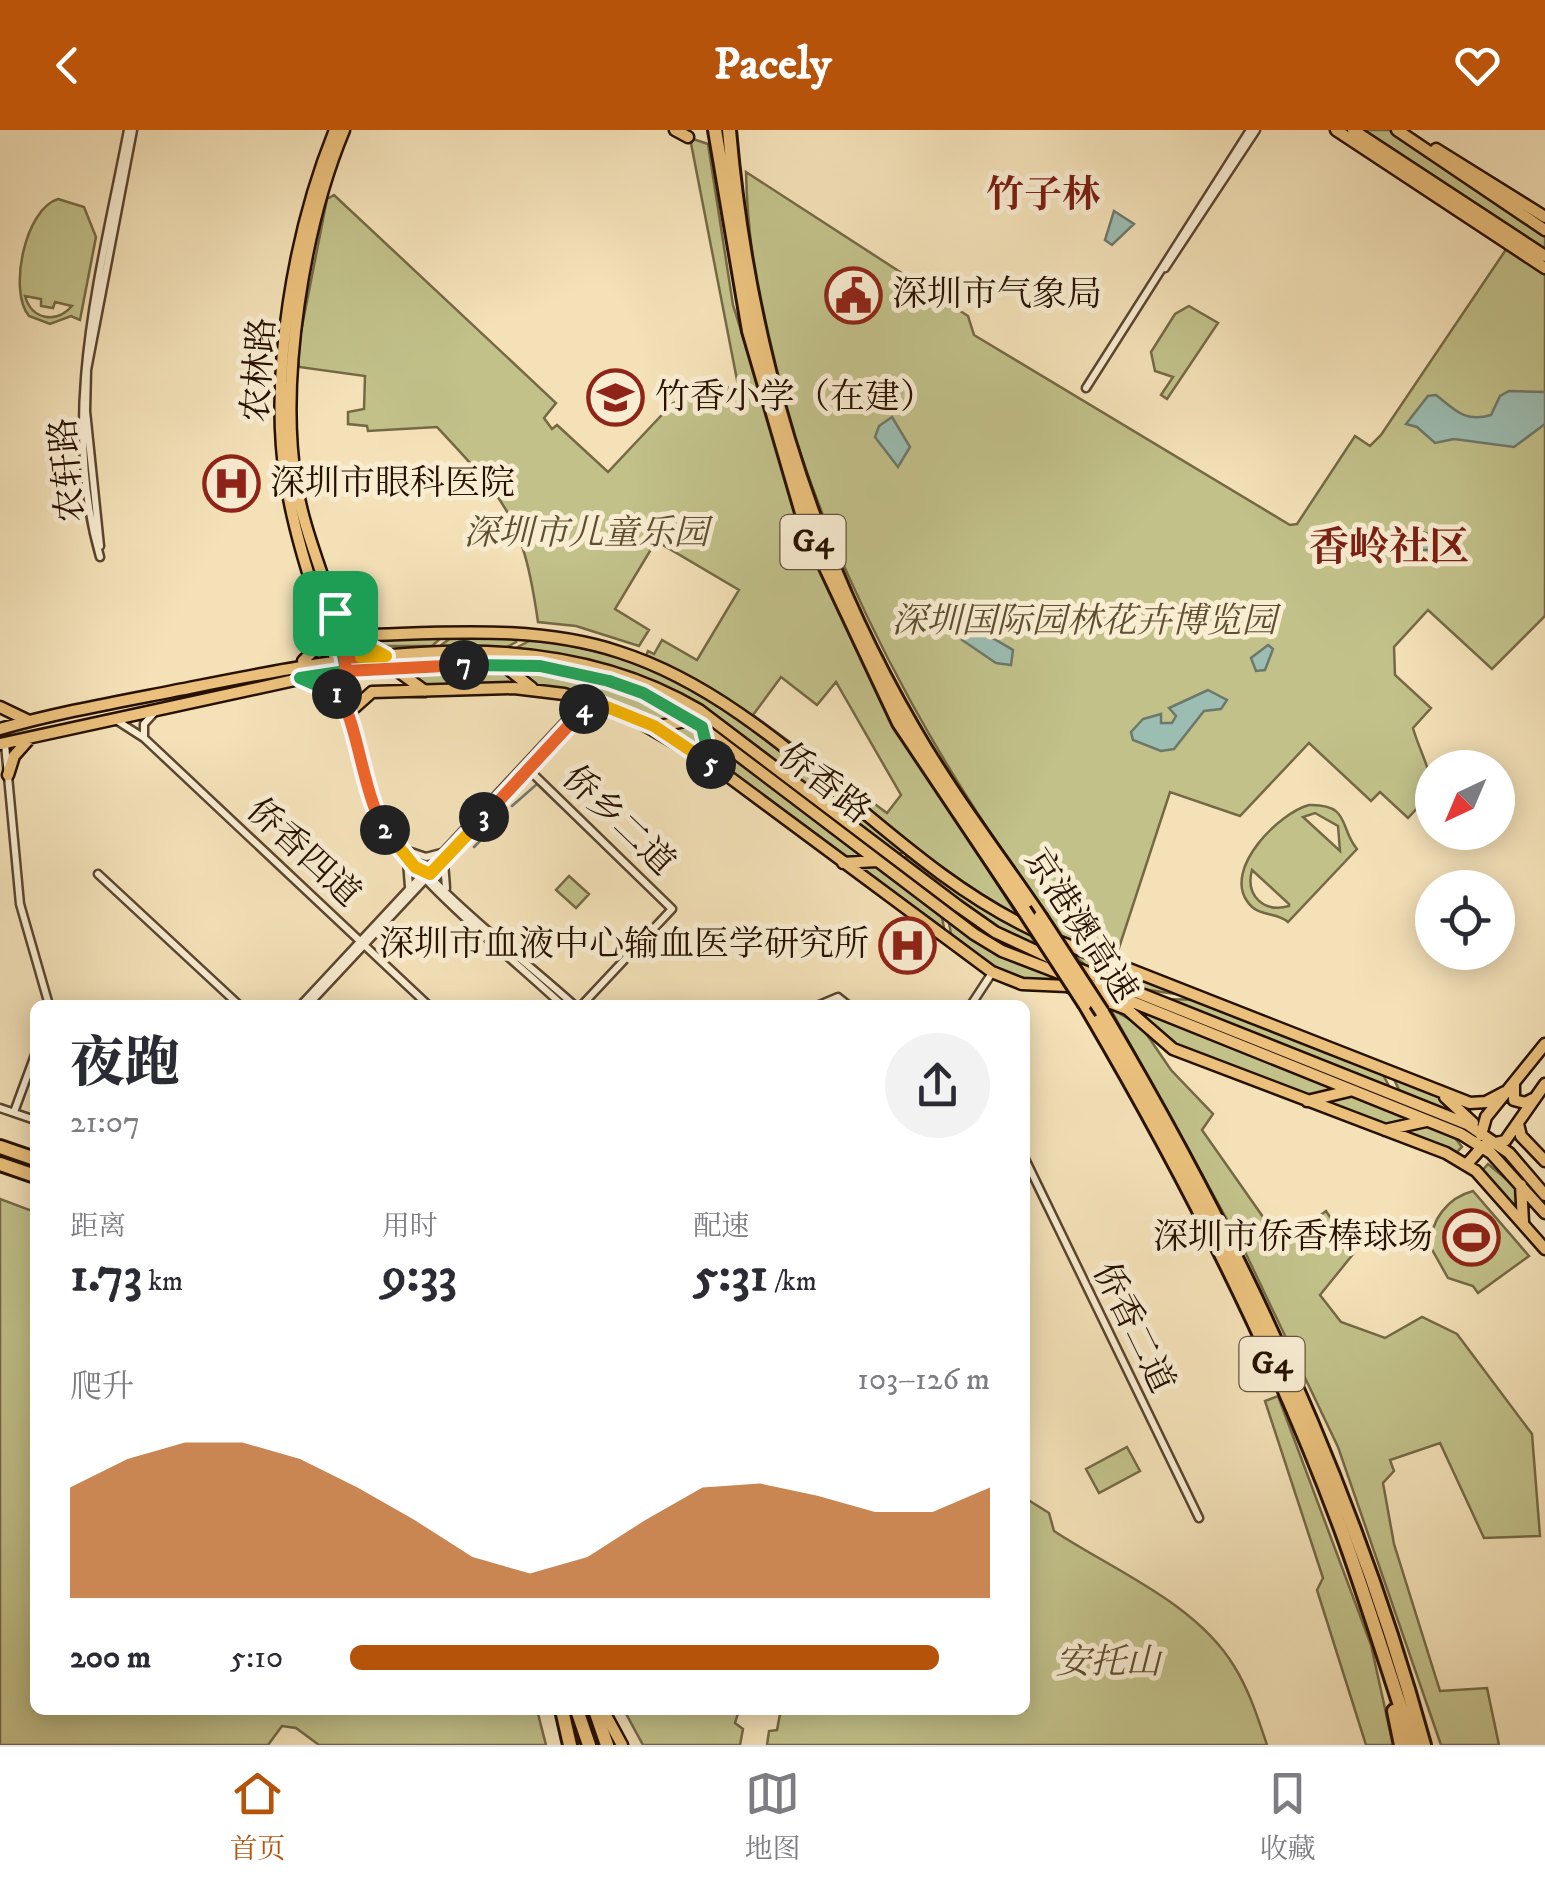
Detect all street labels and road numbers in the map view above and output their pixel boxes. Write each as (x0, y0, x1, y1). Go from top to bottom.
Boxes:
street label: 农林路 (234, 316, 286, 424)
street label: 农轩路 (42, 416, 94, 524)
road number: G4 (780, 515, 846, 569)
street label: 侨香路 (769, 734, 879, 834)
street label: 侨乡二道 (552, 757, 684, 885)
street label: 侨香四道 (237, 789, 369, 917)
street label: 京港澳高速 (1014, 841, 1146, 1011)
street label: 侨香二道 (1083, 1255, 1183, 1401)
road number: G4 (1240, 1337, 1304, 1391)

